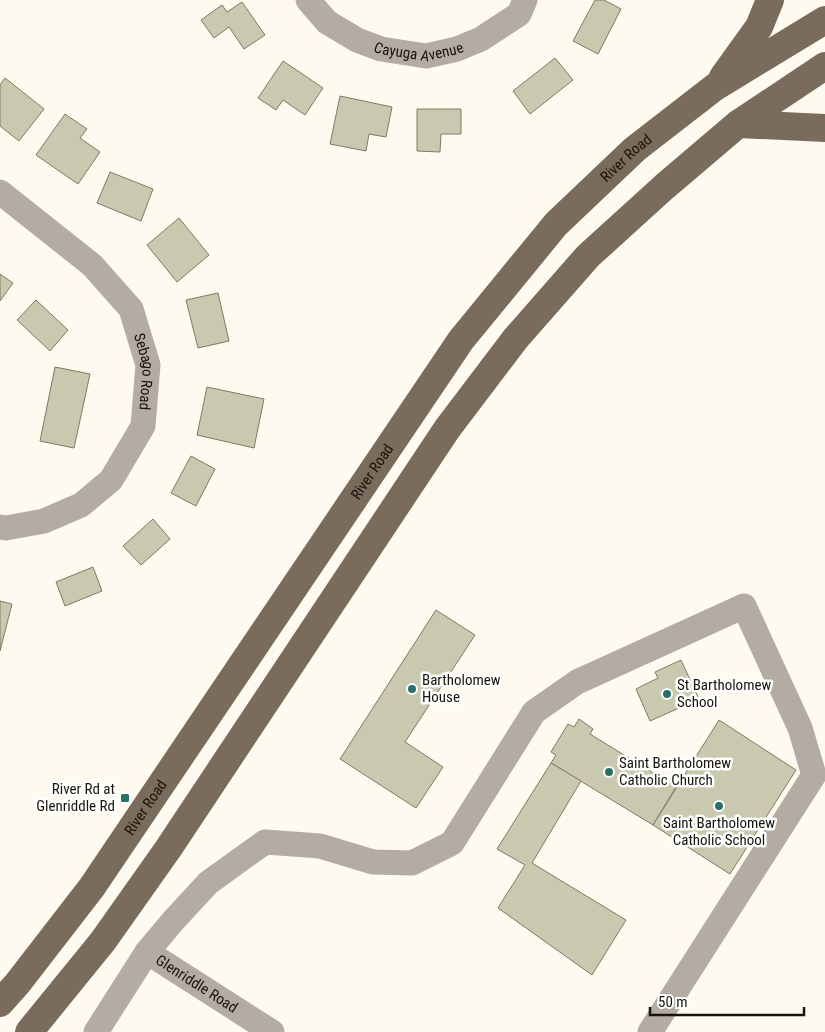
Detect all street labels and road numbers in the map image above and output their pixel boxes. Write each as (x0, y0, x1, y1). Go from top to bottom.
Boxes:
street label: Cayuga Avenue (371, 38, 466, 65)
street label: River Road (597, 130, 655, 186)
street label: Sebago Road (130, 331, 157, 411)
street label: River Road (347, 441, 397, 503)
street label: River Road (121, 776, 171, 839)
street label: Glenriddle Road (152, 951, 241, 1017)

